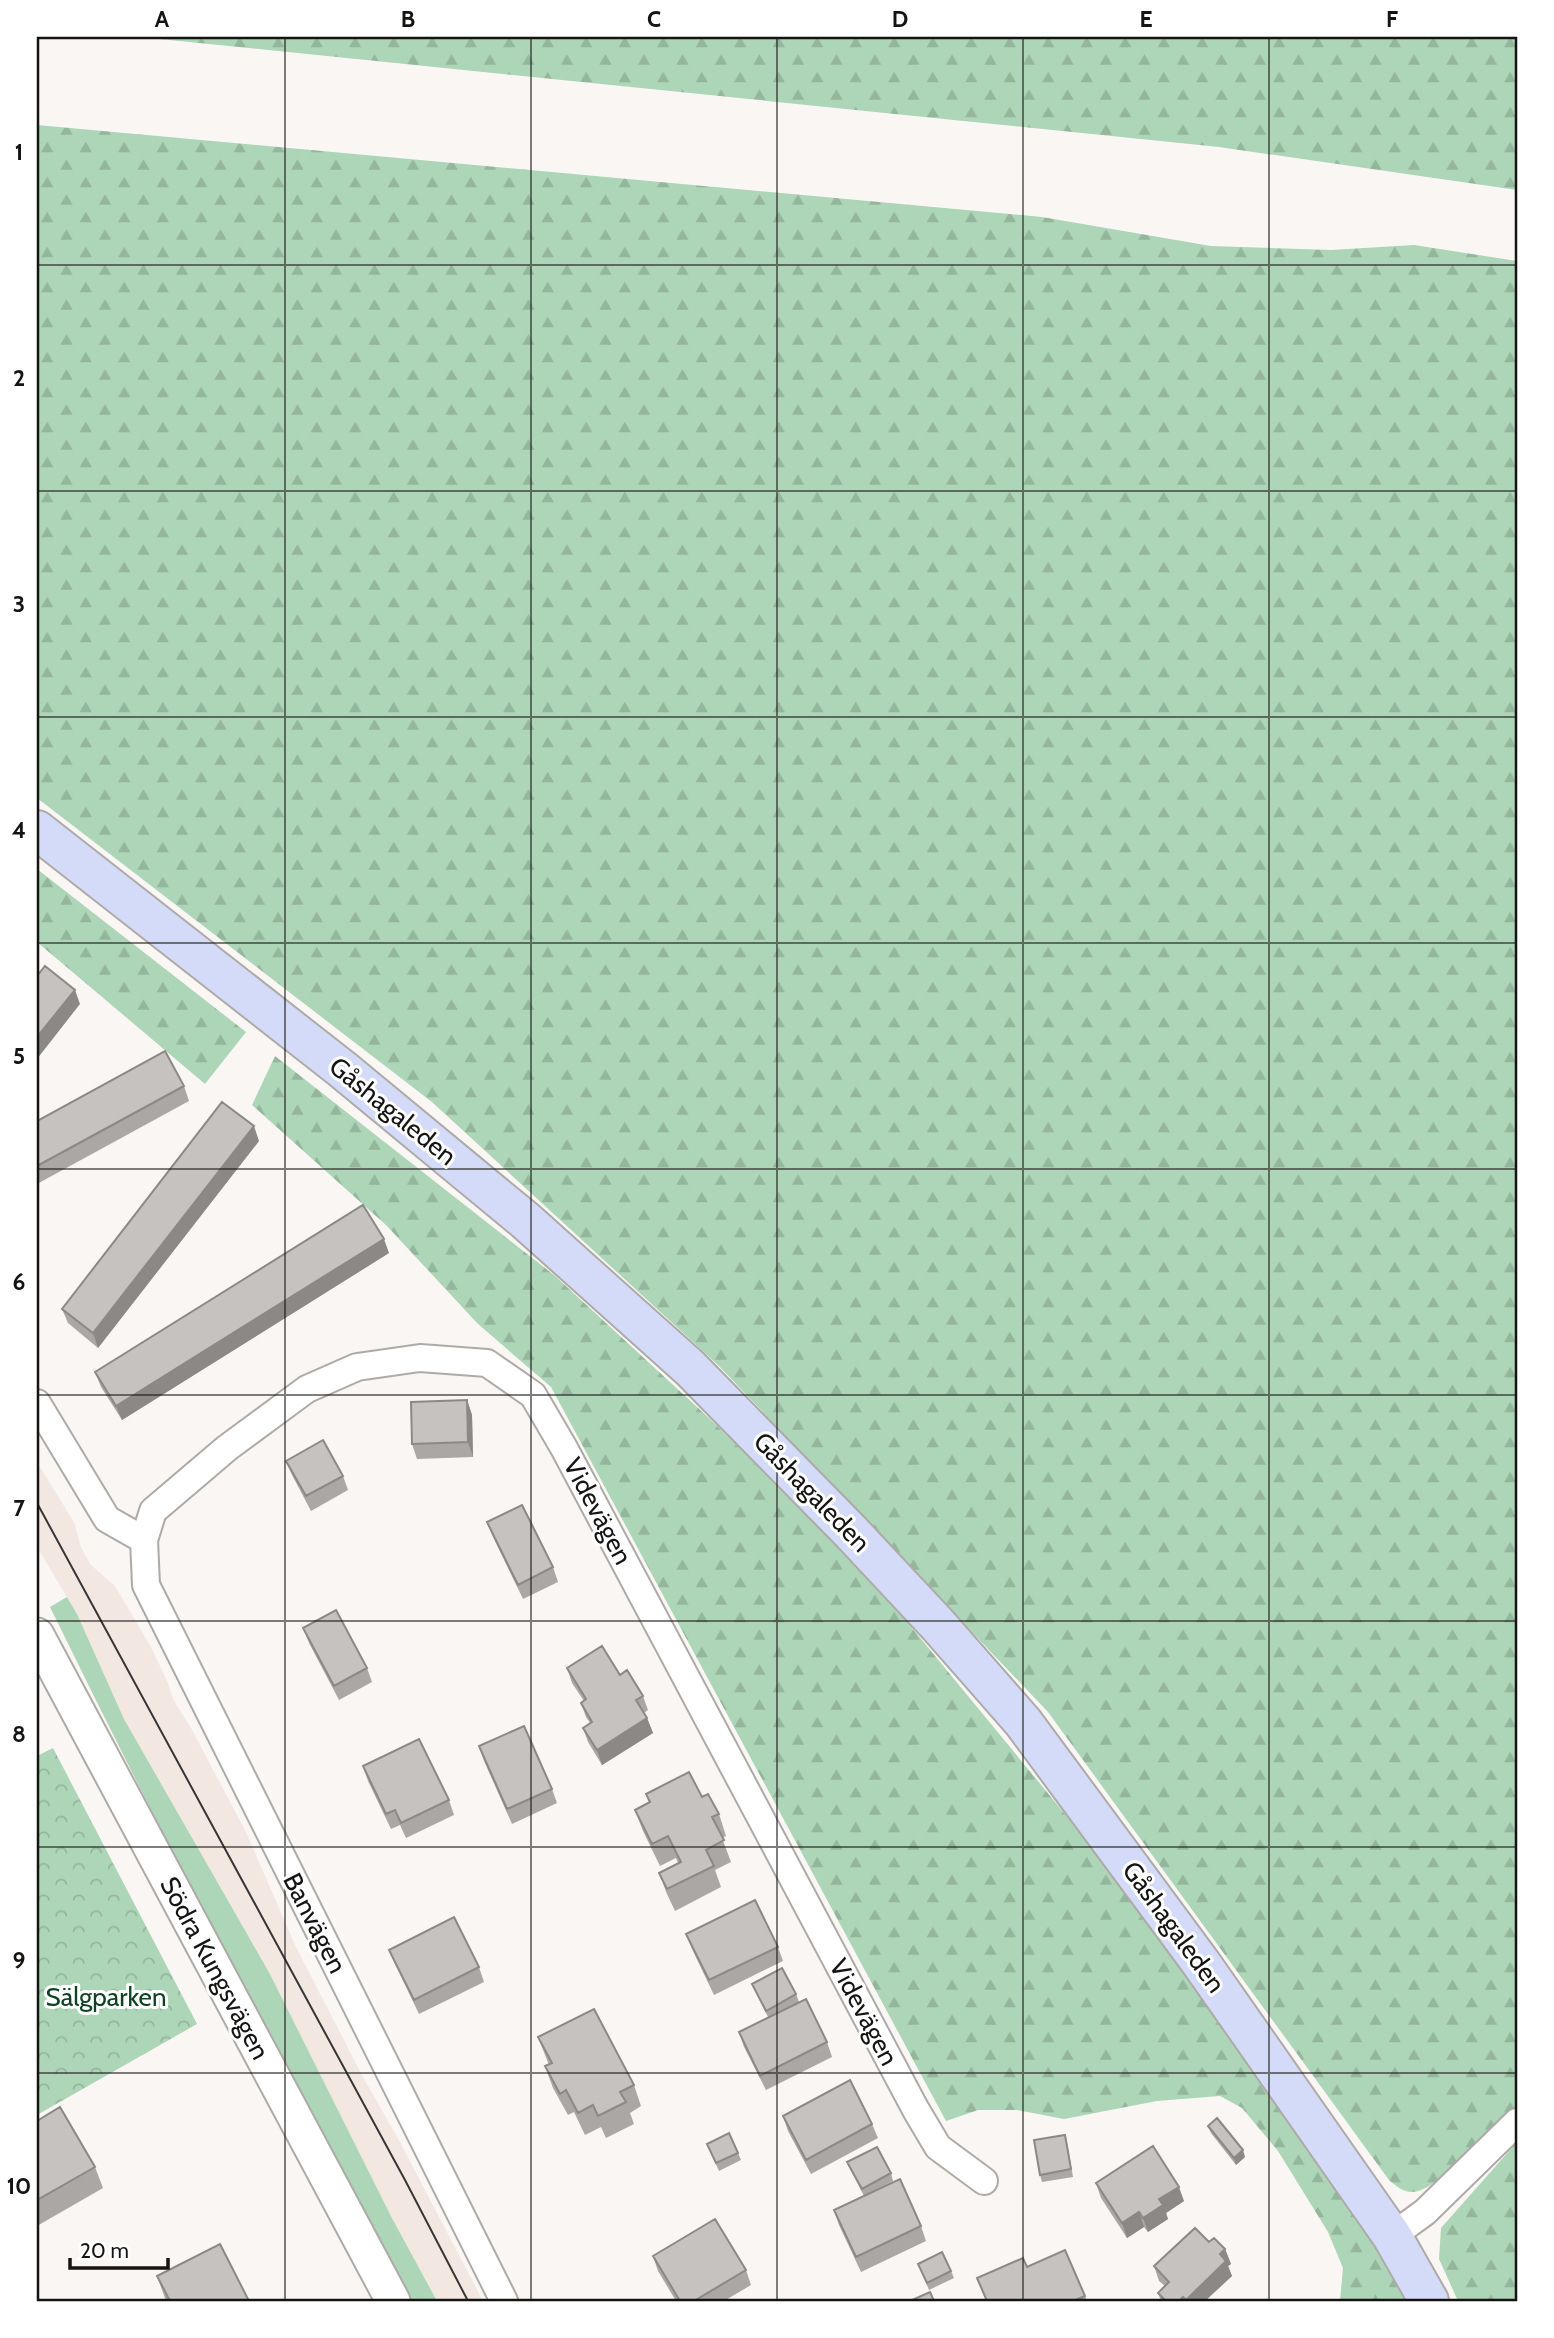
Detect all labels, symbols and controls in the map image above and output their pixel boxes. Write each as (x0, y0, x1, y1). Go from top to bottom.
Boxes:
text: A (155, 5, 170, 33)
text: B (401, 5, 415, 33)
text: C (647, 5, 661, 33)
text: D (892, 5, 908, 33)
text: E (1139, 5, 1153, 33)
text: F (1386, 5, 1398, 33)
text: 1 (15, 138, 23, 166)
text: 2 (13, 364, 25, 392)
text: 3 (13, 590, 25, 618)
text: 4 (12, 816, 26, 844)
text: 5 (13, 1042, 25, 1070)
street label: Gåshagaleden (323, 1050, 463, 1172)
text: 6 (13, 1268, 25, 1296)
street label: Gåshagaleden (747, 1425, 877, 1559)
street label: Videvägen (557, 1452, 639, 1570)
text: 7 (13, 1494, 25, 1522)
text: 8 (12, 1720, 26, 1748)
street label: Gåshagaleden (1116, 1855, 1232, 1999)
street label: Banvägen (276, 1868, 354, 1978)
street label: Södra Kungsvägen (153, 1871, 277, 2065)
text: 9 (13, 1946, 25, 1974)
street label: Videvägen (823, 1953, 905, 2071)
park label: Sälgparken (46, 1981, 166, 2013)
text: 10 (7, 2172, 31, 2200)
scale bar (70, 2226, 168, 2270)
text: 20 m (80, 2238, 129, 2263)

